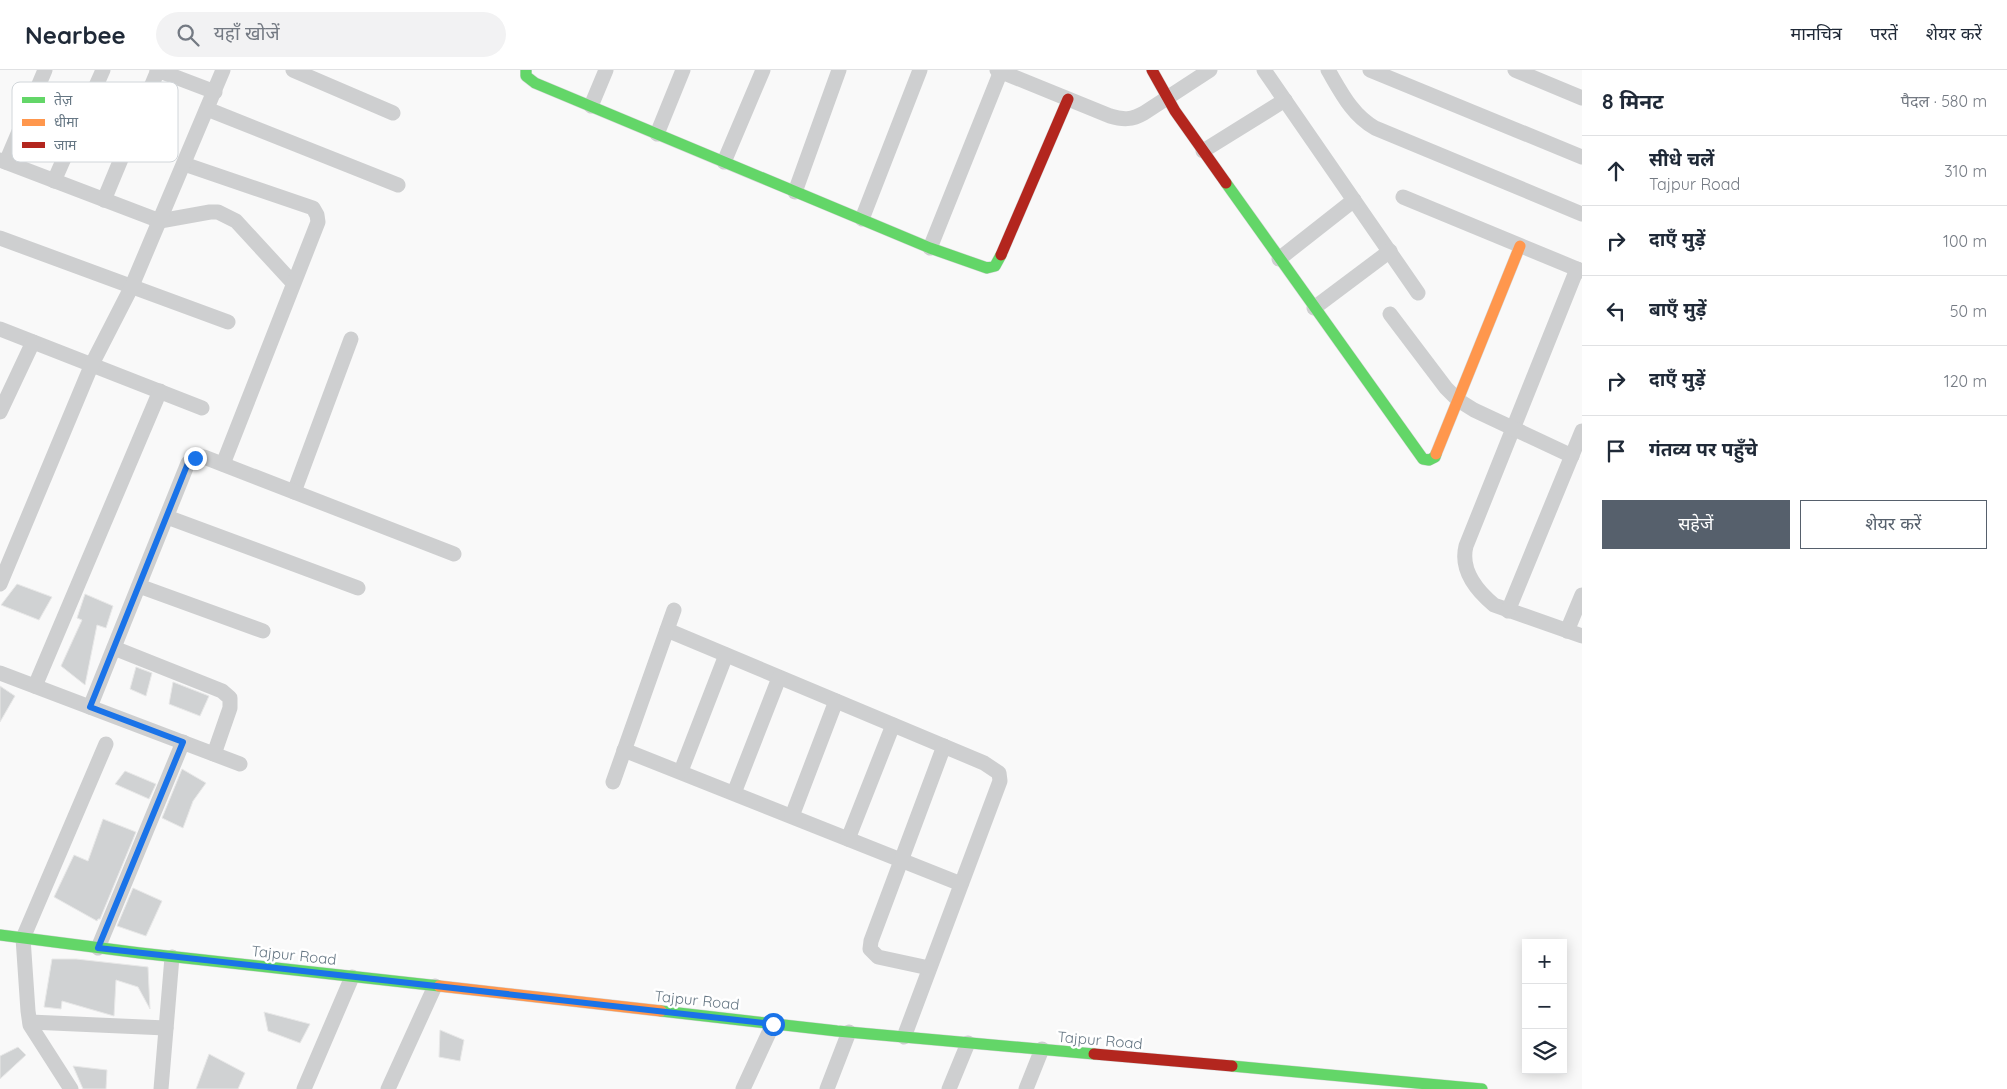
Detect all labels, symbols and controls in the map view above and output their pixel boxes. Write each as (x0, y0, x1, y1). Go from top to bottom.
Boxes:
search box (156, 12, 506, 57)
text: Nearbee (25, 20, 126, 50)
icon: search (174, 21, 202, 49)
text: यहाँ खोजें (214, 21, 280, 45)
text: मानचित्र (1791, 22, 1842, 45)
text: परतें (1870, 22, 1898, 45)
text: शेयर करें (1926, 22, 1982, 45)
legend (12, 82, 178, 162)
text: 8 मिनट (1602, 88, 1663, 114)
text: तेज़ (54, 91, 73, 109)
text: पैदल · 580 m (1901, 91, 1987, 111)
text: धीमा (54, 113, 79, 131)
text: जाम (54, 136, 77, 154)
text: सीधे चलें (1649, 147, 1714, 171)
icon: ahead (1602, 157, 1630, 185)
text: 310 m (1944, 161, 1987, 181)
text: Tajpur Road (1649, 174, 1740, 194)
icon: right (1602, 227, 1630, 255)
text: दाएँ मुड़ें (1649, 227, 1705, 251)
text: 100 m (1943, 231, 1987, 251)
icon: left (1602, 297, 1630, 325)
text: बाएँ मुड़ें (1649, 297, 1706, 321)
text: 50 m (1950, 301, 1987, 321)
icon: right (1602, 367, 1630, 395)
text: दाएँ मुड़ें (1649, 367, 1705, 391)
text: 120 m (1944, 371, 1987, 391)
icon: arrive (1602, 437, 1630, 465)
text: गंतव्य पर पहुँचे (1649, 437, 1757, 461)
route end (184, 447, 207, 470)
button: सहेजें (1602, 500, 1790, 549)
button: शेयर करें (1800, 500, 1987, 549)
map controls (1522, 939, 1567, 1074)
button: + (1522, 939, 1567, 984)
street label: Tajpur Road (251, 941, 337, 969)
button: − (1522, 984, 1567, 1029)
street label: Tajpur Road (654, 986, 740, 1014)
route start (762, 1013, 785, 1036)
street label: Tajpur Road (1057, 1027, 1143, 1053)
button: layers (1522, 1029, 1567, 1074)

